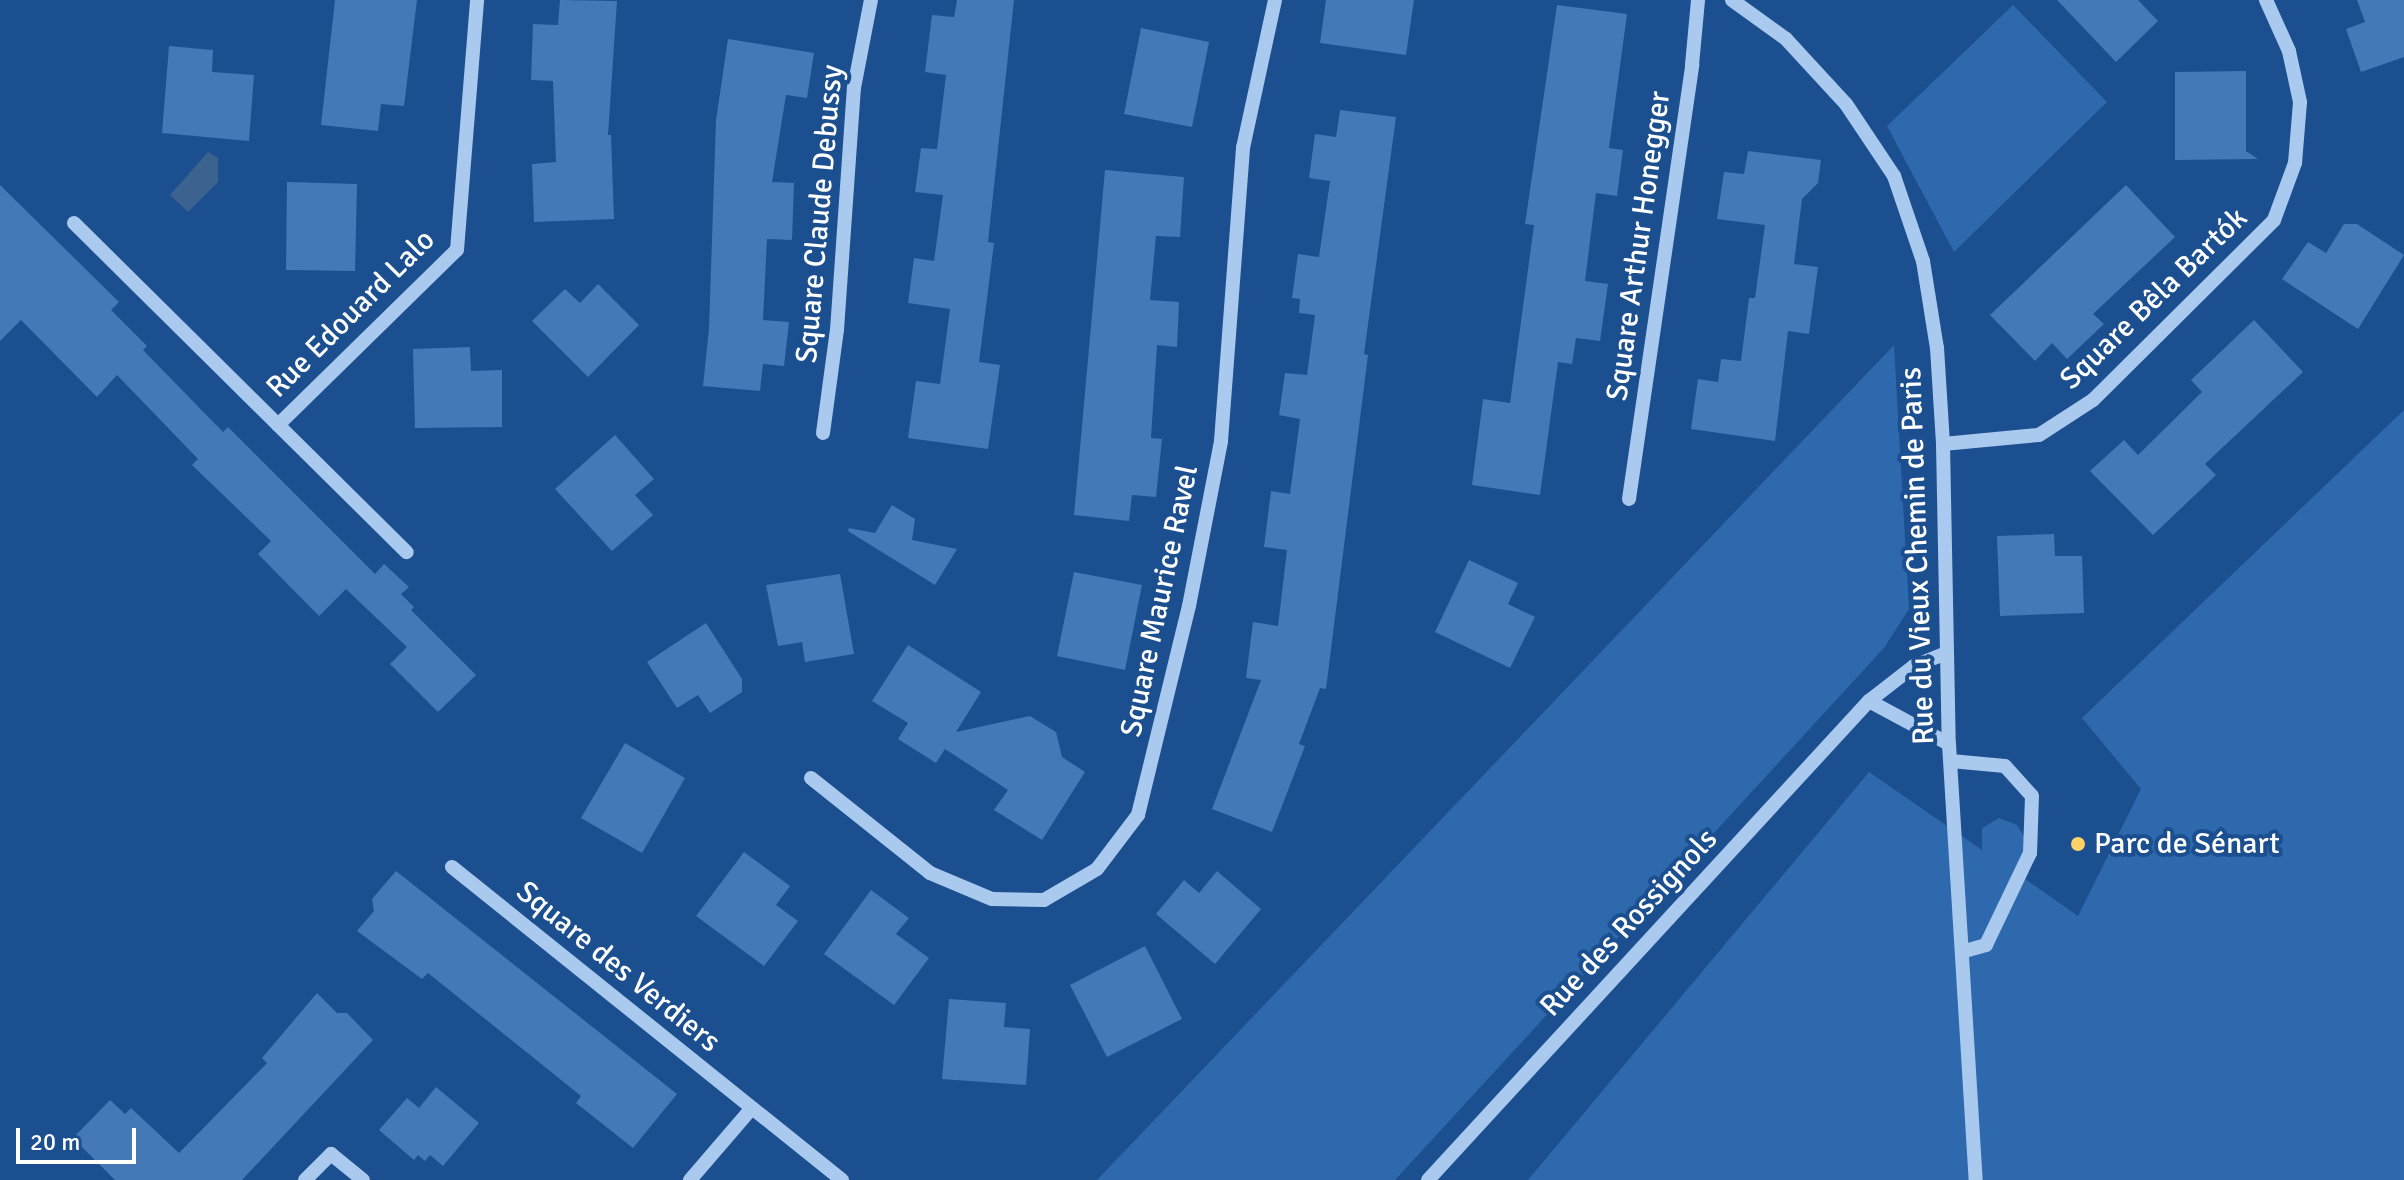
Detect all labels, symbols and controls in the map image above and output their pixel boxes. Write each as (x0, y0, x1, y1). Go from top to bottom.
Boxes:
street label: Square Claude Debussy (789, 63, 851, 365)
street label: Square Arthur Honegger (1599, 89, 1679, 403)
street label: Square Bêla Bartók (2053, 201, 2255, 397)
street label: Rue Edouard Lalo (259, 222, 443, 406)
street label: Rue du Vieux Chemin de Paris (1893, 367, 1943, 745)
street label: Square Maurice Ravel (1114, 462, 1206, 740)
street label: Rue des Rossignols (1533, 822, 1725, 1024)
place label: Parc de Sénart (2094, 826, 2280, 862)
marker: Parc de Sénart (2069, 835, 2087, 853)
street label: Square des Verdiers (509, 874, 727, 1060)
scale bar (20, 1112, 140, 1162)
text: 20 m (30, 1127, 80, 1157)

